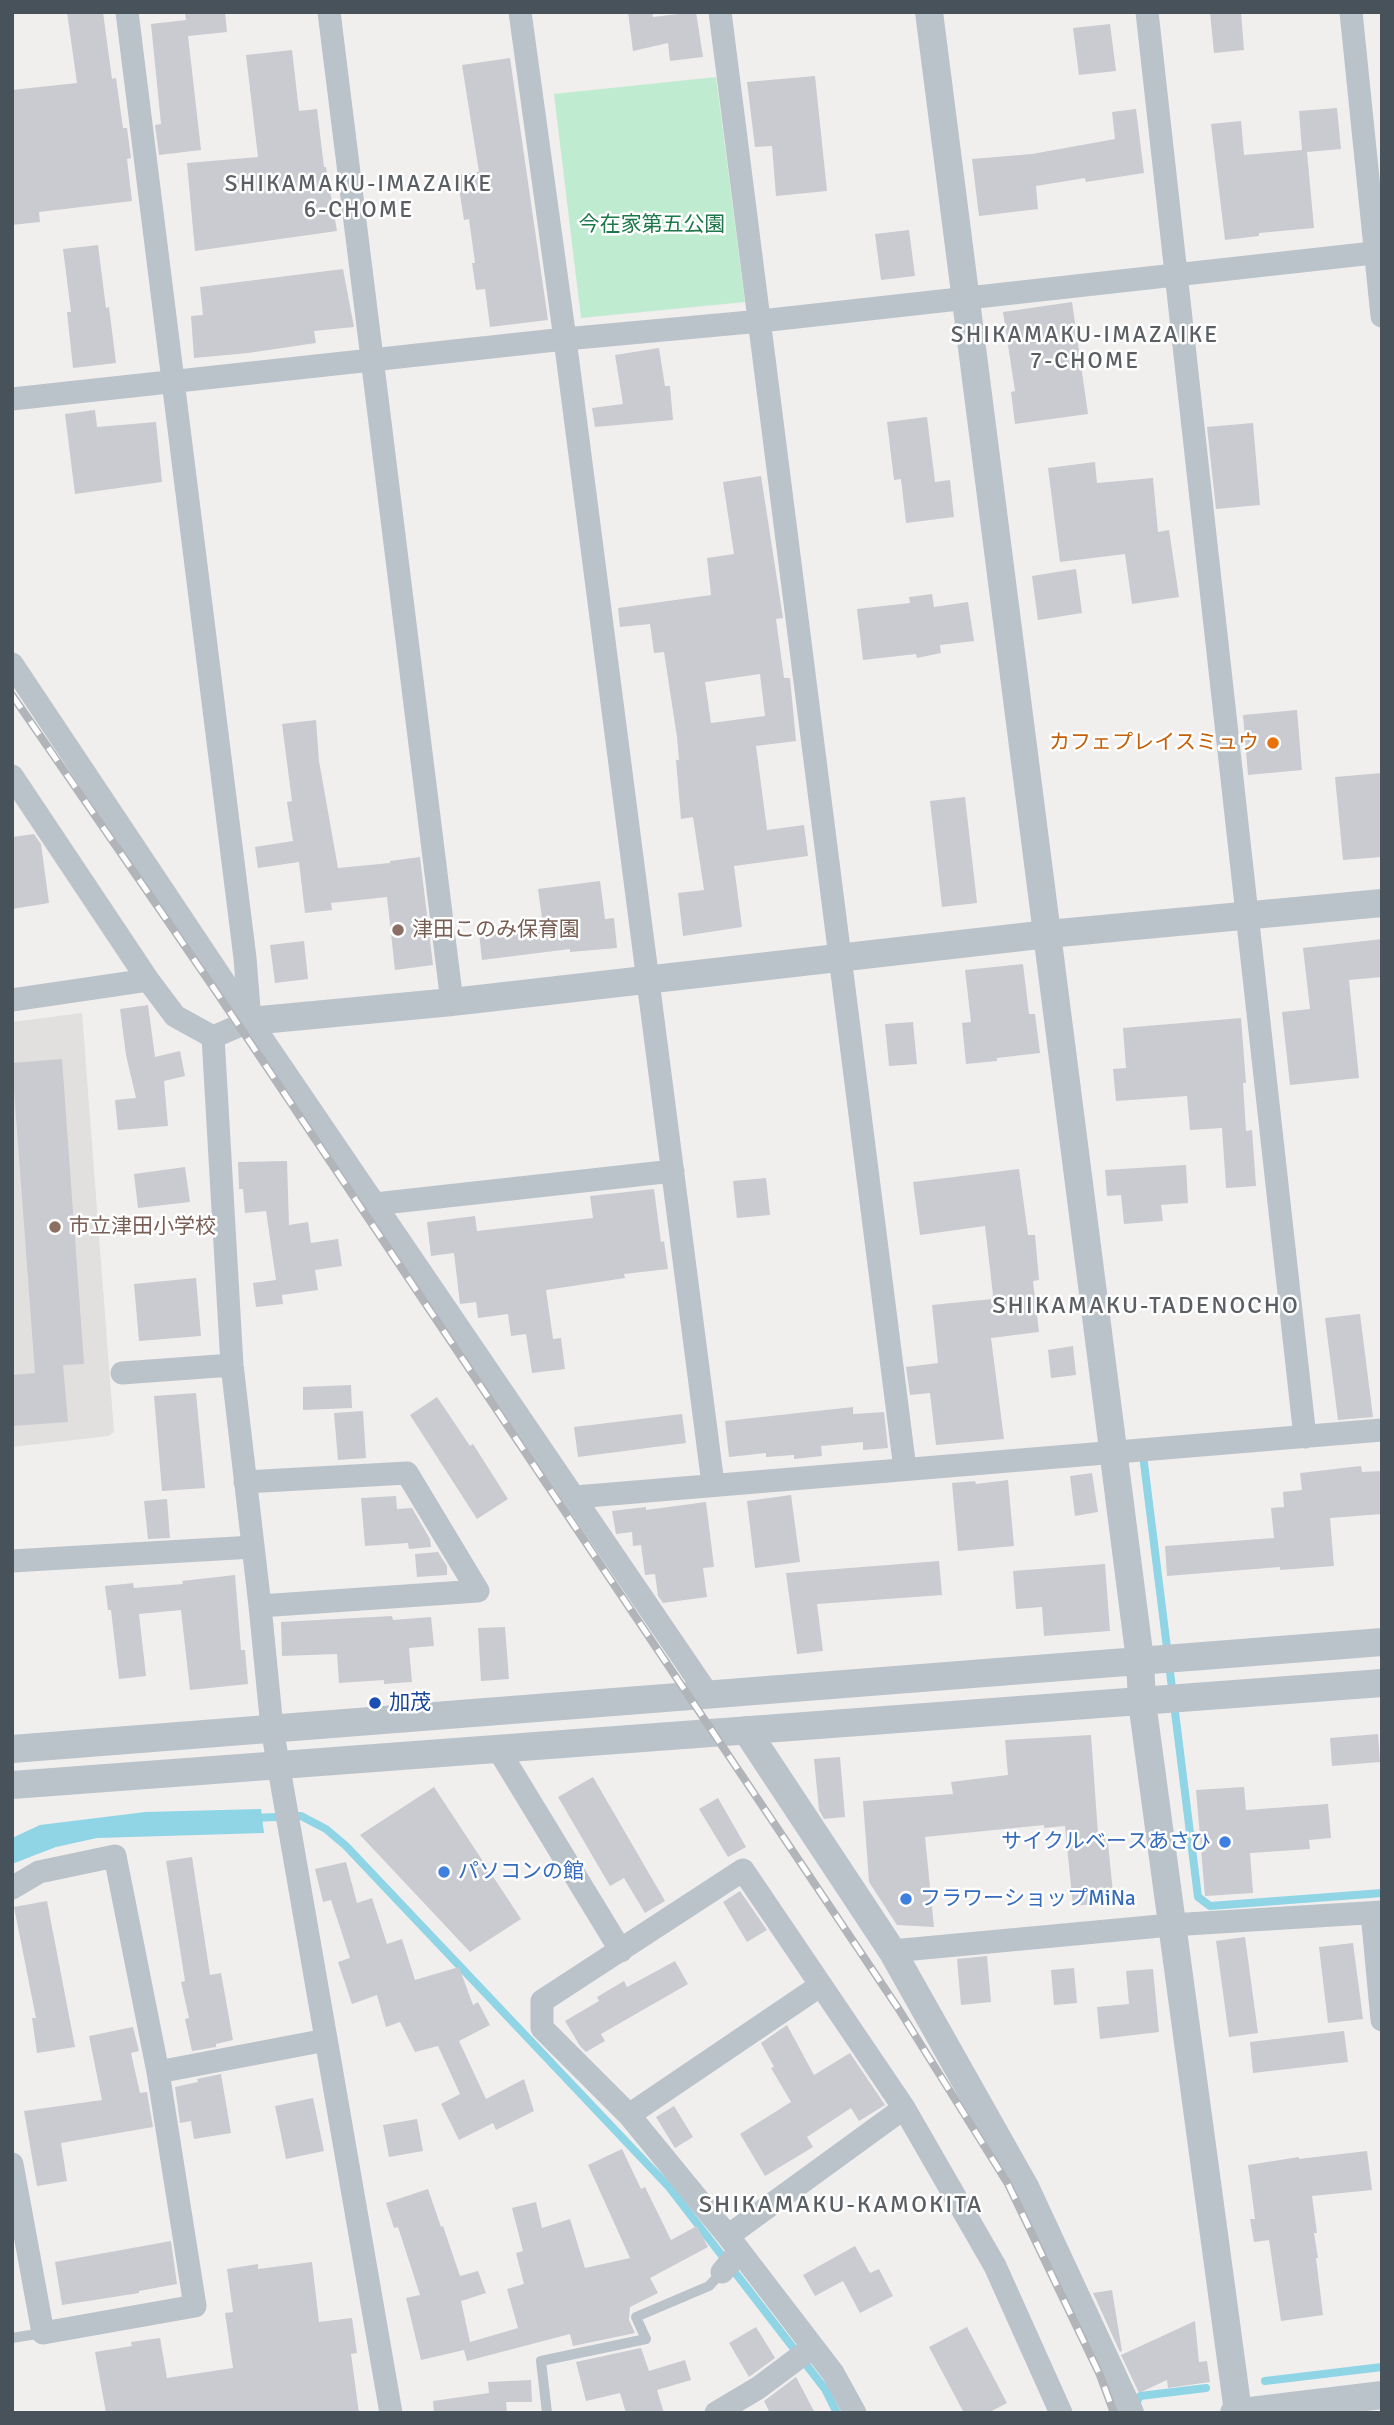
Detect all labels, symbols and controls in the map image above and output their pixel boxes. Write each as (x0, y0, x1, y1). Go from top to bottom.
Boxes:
district label: SHIKAMAKU-IMAZAIKE 6-CHOME (227, 171, 491, 225)
park label: 今在家第五公園 (579, 212, 725, 238)
district label: SHIKAMAKU-IMAZAIKE 7-CHOME (953, 322, 1217, 376)
place label: カフェプレイスミュウ (1049, 730, 1259, 756)
marker: カフェプレイスミュウ (1265, 735, 1281, 751)
place label: 津田このみ保育園 (412, 917, 580, 943)
marker: 津田このみ保育園 (390, 922, 406, 938)
place label: 市立津田小学校 (69, 1214, 216, 1240)
marker: 市立津田小学校 (47, 1219, 63, 1235)
district label: SHIKAMAKU-TADENOCHO (995, 1293, 1297, 1321)
place label: 加茂 (389, 1690, 431, 1716)
marker: 加茂 (367, 1695, 383, 1711)
place label: サイクルベースあさひ (1001, 1829, 1211, 1855)
marker: サイクルベースあさひ (1217, 1834, 1233, 1850)
place label: パソコンの館 (458, 1859, 584, 1885)
marker: パソコンの館 (436, 1864, 452, 1880)
place label: フラワーショップMiNa (920, 1886, 1136, 1912)
marker: フラワーショップMiNa (898, 1891, 914, 1907)
district label: SHIKAMAKU-KAMOKITA (701, 2192, 981, 2220)

